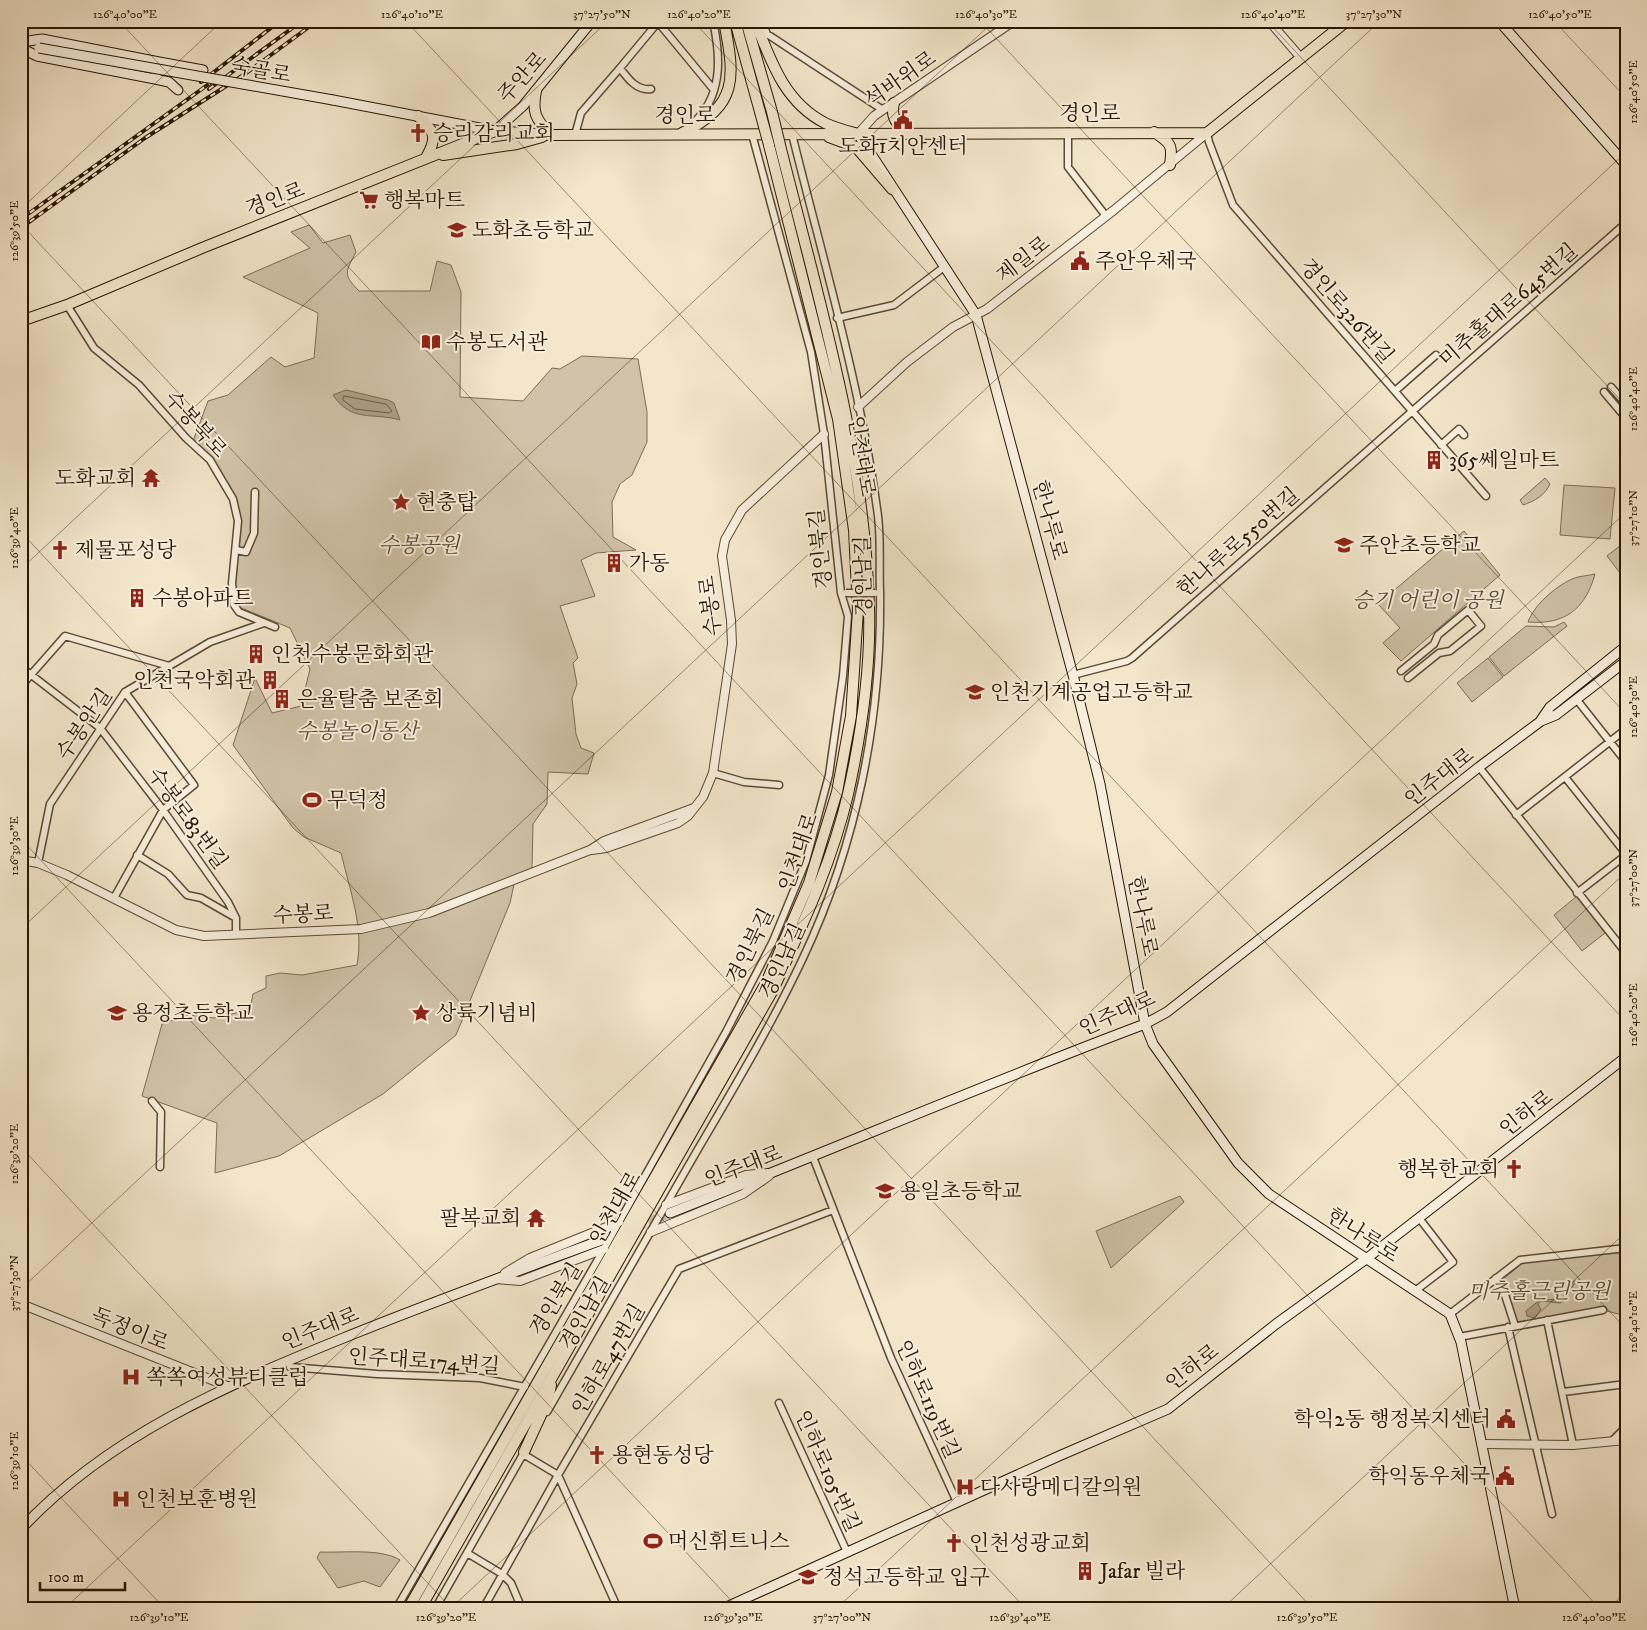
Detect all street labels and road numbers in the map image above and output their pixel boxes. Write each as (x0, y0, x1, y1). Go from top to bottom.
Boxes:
street label: 주안로 (493, 46, 553, 109)
street label: 석바위로 (860, 46, 941, 114)
street label: 숙골로 (229, 53, 293, 89)
street label: 경인로 (1060, 101, 1120, 127)
street label: 경인로 (655, 103, 715, 129)
street label: 경인로 (242, 177, 308, 223)
street label: 제일로 (992, 231, 1056, 289)
street label: 미추홀대로645번길 (1434, 238, 1583, 373)
street label: 경인로326번길 (1294, 254, 1399, 369)
street label: 수봉북로 (158, 386, 232, 464)
street label: 인천대로 (842, 414, 880, 498)
street label: 한나루로 (1026, 478, 1072, 563)
street label: 한나루로550번길 (1172, 482, 1305, 603)
street label: 경인북길 (804, 507, 838, 591)
street label: 경인남길 (850, 535, 878, 617)
street label: 수봉로 (694, 574, 728, 638)
street label: 수봉안길 (51, 684, 118, 765)
street label: 인주대로 (1400, 743, 1480, 813)
street label: 수봉로83번길 (141, 762, 233, 875)
street label: 인천대로 (773, 810, 824, 895)
street label: 한나루로 (1122, 874, 1163, 959)
street label: 수봉로 (272, 900, 334, 930)
street label: 경인북길 (721, 904, 780, 989)
street label: 경인남길 (754, 919, 812, 1004)
street label: 인주대로 (1075, 986, 1160, 1042)
street label: 인하로 (1495, 1085, 1559, 1143)
street label: 인주대로 (701, 1140, 786, 1194)
street label: 인천대로 (584, 1167, 647, 1250)
street label: 한나루로 (1321, 1203, 1404, 1269)
street label: 경인북길 (525, 1258, 589, 1341)
street label: 경인남길 (554, 1272, 617, 1355)
street label: 인하로47번길 (567, 1299, 651, 1420)
street label: 인주대로 (278, 1302, 363, 1356)
street label: 독정이로 (87, 1303, 172, 1357)
street label: 인하로119번길 (889, 1336, 965, 1463)
street label: 인하로 (1161, 1339, 1225, 1397)
street label: 인주대로174번길 (347, 1344, 501, 1380)
street label: 인하로105번길 (789, 1406, 866, 1536)

